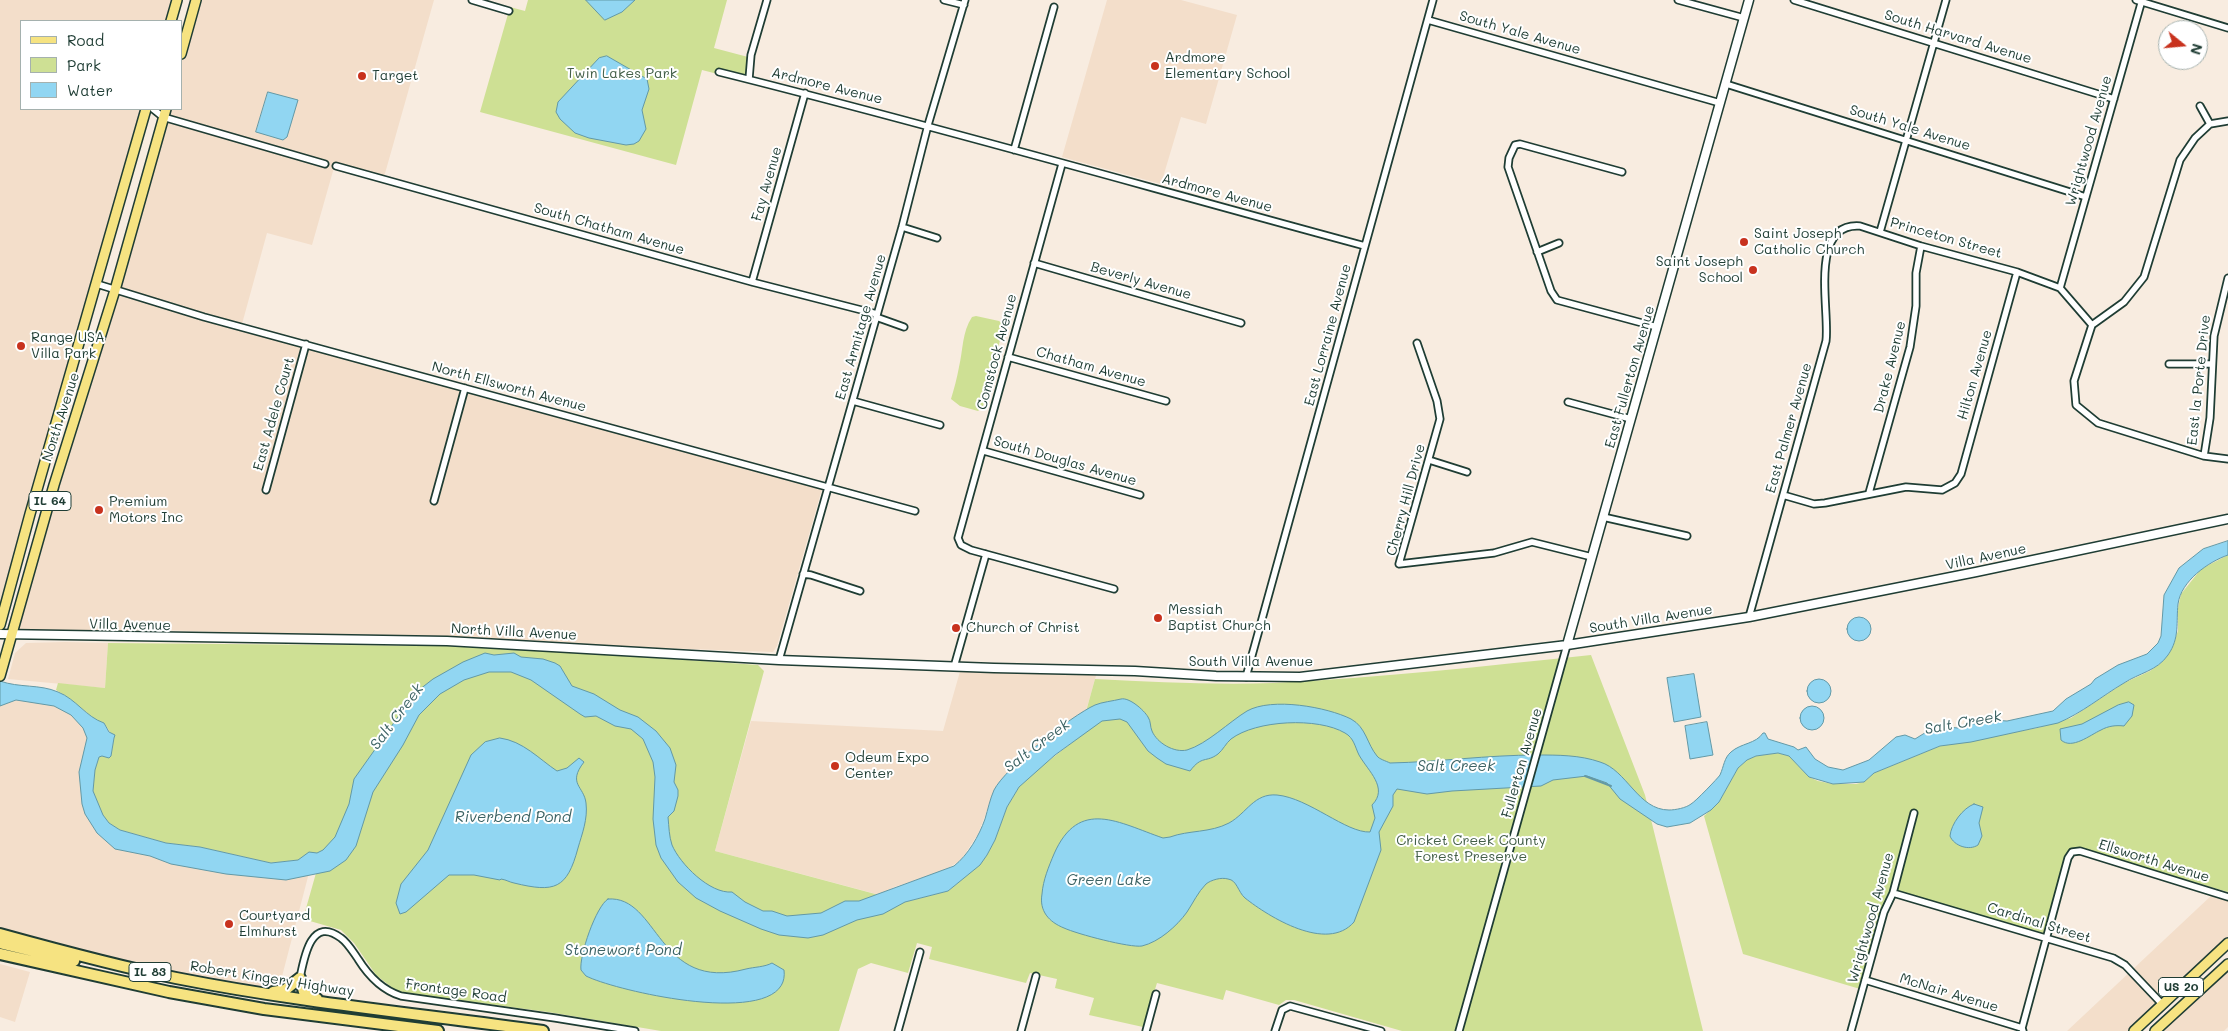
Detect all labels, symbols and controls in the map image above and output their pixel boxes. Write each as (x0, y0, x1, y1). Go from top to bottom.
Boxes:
street label: South Harvard Avenue (1882, 7, 2034, 67)
street label: South Yale Avenue (1457, 8, 1583, 58)
legend (20, 20, 182, 110)
north arrow (2158, 20, 2208, 70)
text: Road (67, 30, 104, 50)
text: N (2186, 41, 2208, 57)
place label: Ardmore Elementary School (1165, 50, 1291, 82)
text: Park (67, 55, 101, 75)
marker: Ardmore Elementary School (1149, 60, 1161, 72)
street label: Ardmore Avenue (770, 64, 884, 108)
park label: Twin Lakes Park (567, 66, 677, 82)
place label: Target (372, 68, 418, 84)
marker: Target (356, 70, 368, 82)
street label: Wrightwood Avenue (2062, 74, 2116, 208)
text: Water (67, 80, 113, 100)
street label: South Yale Avenue (1848, 102, 1972, 154)
street label: Fay Avenue (748, 145, 786, 223)
street label: Ardmore Avenue (1160, 170, 1274, 216)
street label: South Chatham Avenue (532, 199, 686, 259)
street label: Princeton Street (1888, 214, 2004, 262)
place label: Saint Joseph Catholic Church (1754, 226, 1864, 258)
marker: Saint Joseph Catholic Church (1738, 236, 1750, 248)
street label: East Armitage Avenue (832, 252, 890, 402)
place label: Saint Joseph School (1656, 254, 1743, 286)
street label: Beverly Avenue (1089, 259, 1193, 303)
street label: East Lorraine Avenue (1301, 262, 1355, 408)
marker: Saint Joseph School (1747, 264, 1759, 276)
street label: Comstock Avenue (973, 292, 1021, 412)
street label: East Fullerton Avenue (1602, 304, 1658, 450)
street label: East la Porte Drive (2184, 314, 2214, 446)
street label: Drake Avenue (1870, 319, 1910, 415)
street label: Hilton Avenue (1954, 328, 1996, 422)
place label: Range USA Villa Park (31, 330, 105, 362)
marker: Range USA Villa Park (15, 340, 27, 352)
street label: Chatham Avenue (1034, 343, 1148, 391)
street label: East Adele Court (250, 355, 298, 473)
street label: North Ellsworth Avenue (430, 358, 588, 416)
street label: East Palmer Avenue (1762, 361, 1816, 495)
street label: North Avenue (39, 370, 83, 464)
street label: South Douglas Avenue (992, 433, 1138, 489)
street label: Cherry Hill Drive (1383, 442, 1429, 558)
road number: IL 64 (29, 492, 71, 511)
place label: Premium Motors Inc (109, 494, 183, 526)
marker: Premium Motors Inc (93, 504, 105, 516)
street label: Villa Avenue (1944, 540, 2028, 574)
street label: South Villa Avenue (1588, 601, 1714, 637)
place label: Messiah Baptist Church (1168, 602, 1271, 634)
marker: Messiah Baptist Church (1152, 612, 1164, 624)
street label: Villa Avenue (89, 616, 171, 634)
street label: North Villa Avenue (451, 620, 577, 644)
place label: Church of Christ (966, 620, 1080, 636)
marker: Church of Christ (950, 622, 962, 634)
street label: South Villa Avenue (1189, 654, 1313, 670)
water label: Salt Creek (366, 681, 428, 753)
street label: Fullerton Avenue (1498, 706, 1546, 820)
water label: Salt Creek (1923, 707, 2003, 739)
water label: Salt Creek (1001, 715, 1073, 777)
place label: Odeum Expo Center (845, 750, 929, 782)
water label: Salt Creek (1417, 757, 1495, 775)
marker: Odeum Expo Center (829, 760, 841, 772)
water label: Riverbend Pond (455, 808, 571, 826)
park label: Cricket Creek County Forest Preserve (1396, 833, 1546, 866)
street label: Ellsworth Avenue (2097, 836, 2211, 886)
street label: Wrightwood Avenue (1844, 851, 1898, 985)
water label: Green Lake (1067, 871, 1151, 889)
street label: Cardinal Street (1985, 899, 2093, 947)
place label: Courtyard Elmhurst (239, 908, 310, 940)
marker: Courtyard Elmhurst (223, 918, 235, 930)
water label: Stonewort Pond (565, 941, 681, 959)
street label: Robert Kingery Highway (189, 958, 355, 1000)
road number: IL 83 (129, 962, 171, 982)
street label: McNair Avenue (1897, 970, 2001, 1016)
street label: Frontage Road (404, 976, 508, 1006)
road number: US 20 (2158, 978, 2204, 996)

